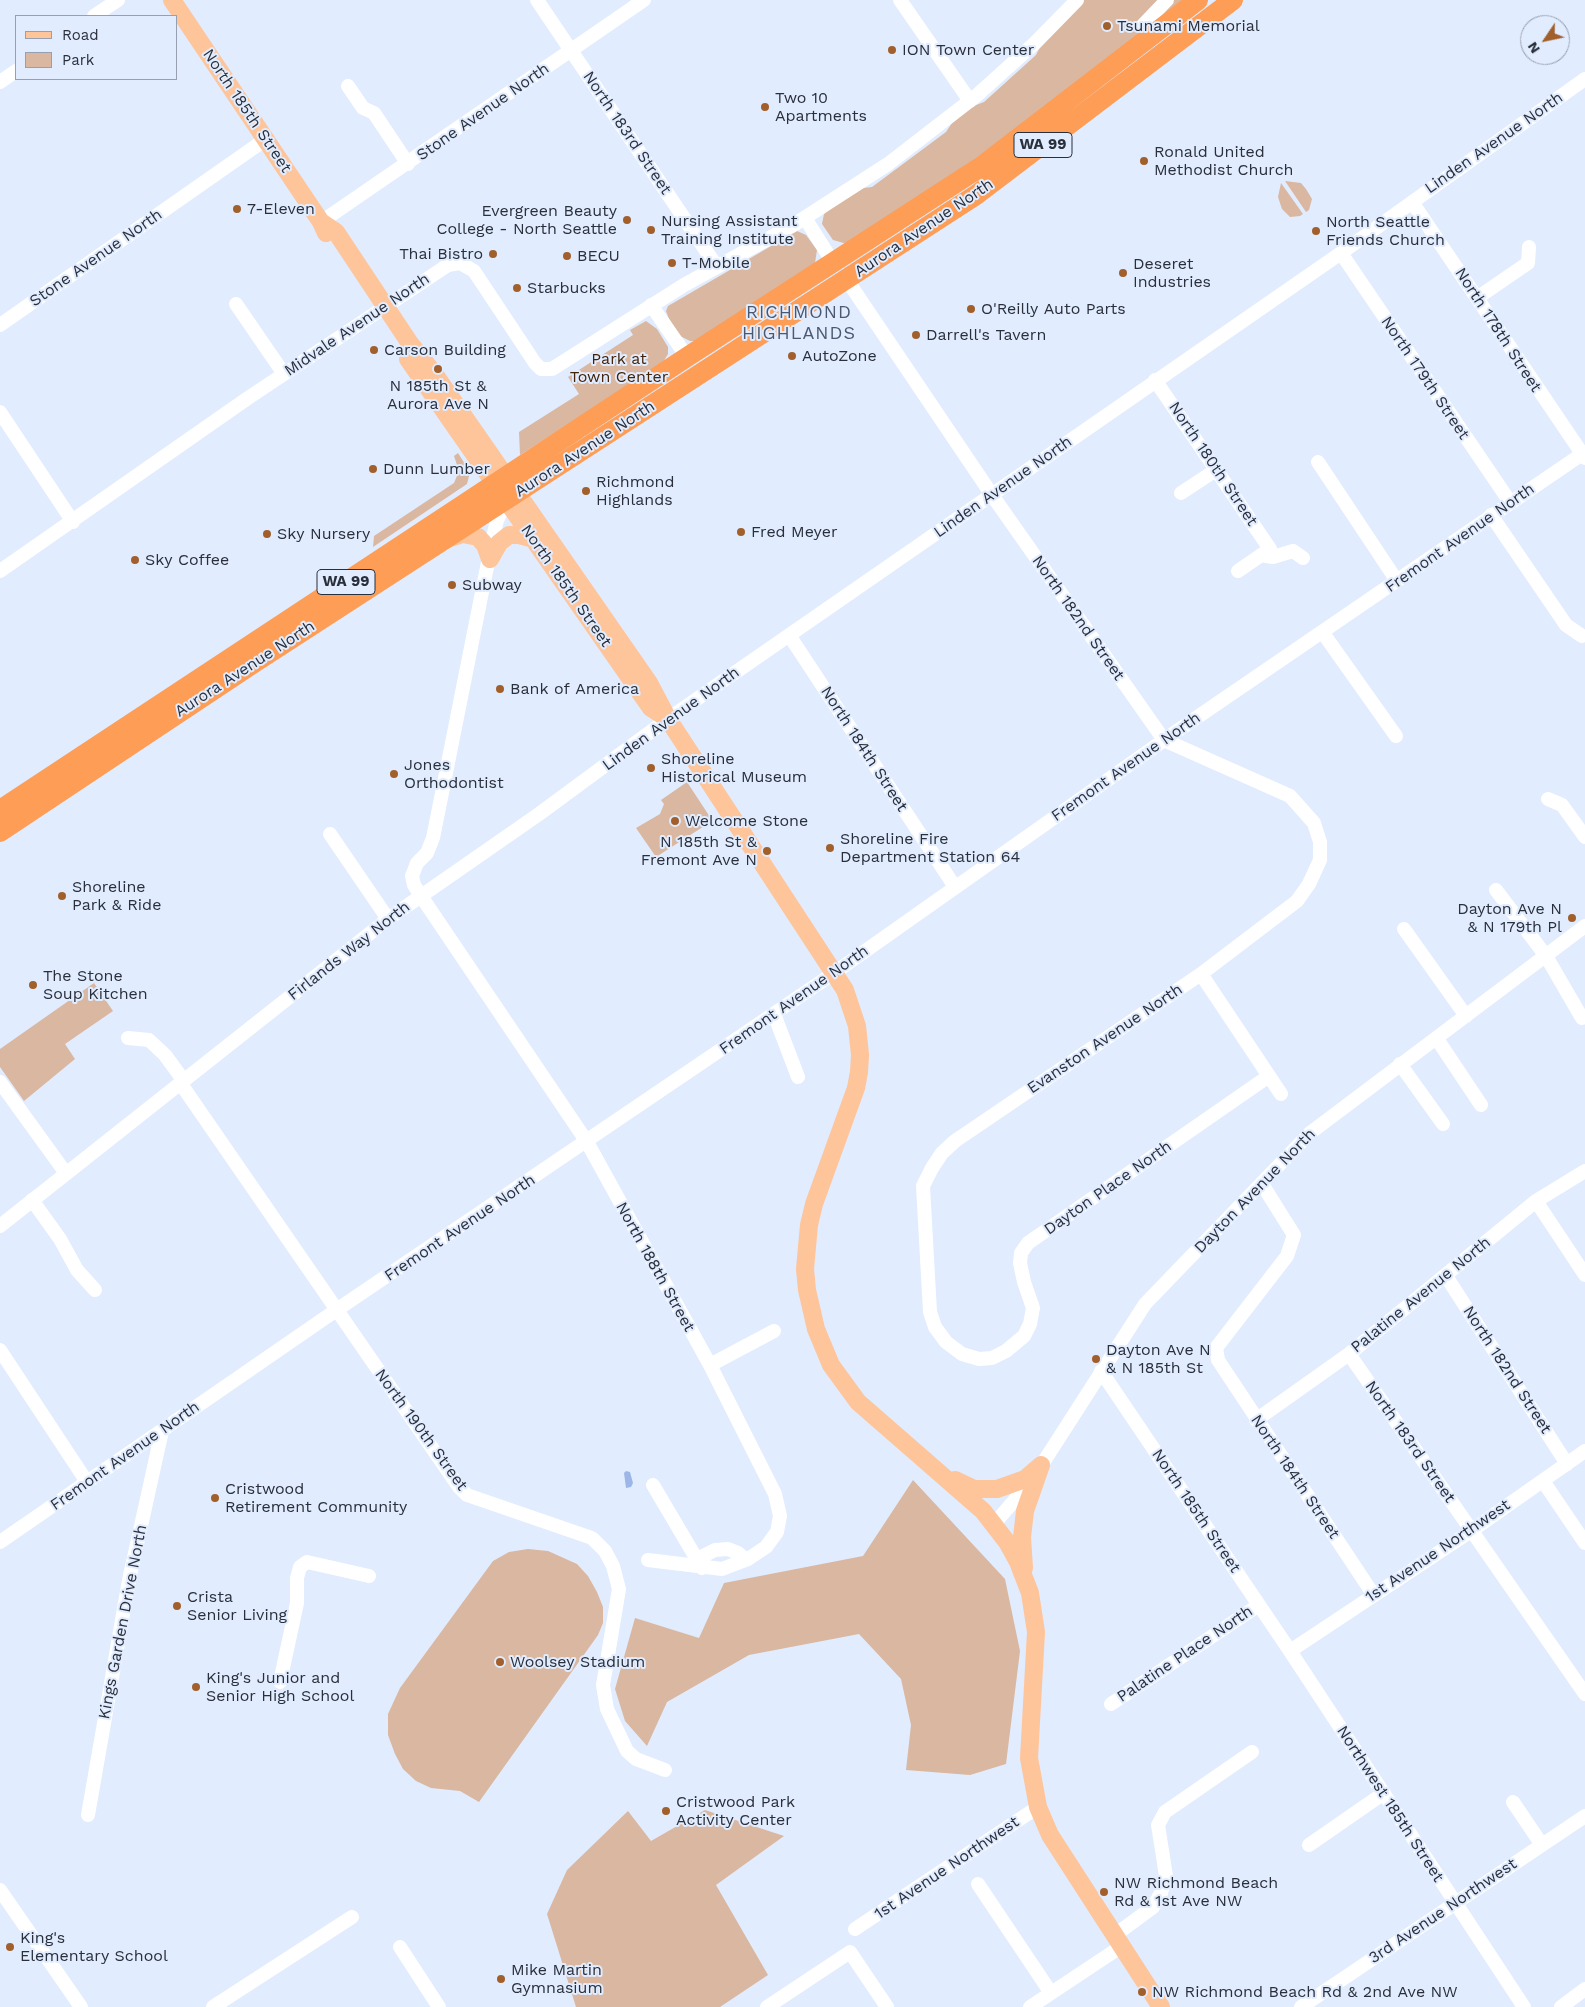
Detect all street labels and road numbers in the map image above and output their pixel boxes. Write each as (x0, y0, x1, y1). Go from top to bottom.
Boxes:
street label: North 185th Street (199, 46, 295, 176)
street label: Stone Avenue North (413, 59, 553, 165)
street label: North 183rd Street (579, 68, 675, 198)
street label: Linden Avenue North (1421, 88, 1567, 198)
road number: WA 99 (1014, 132, 1072, 158)
street label: Aurora Avenue North (851, 174, 997, 282)
street label: Stone Avenue North (26, 205, 166, 311)
street label: North 178th Street (1451, 264, 1545, 396)
street label: Midvale Avenue North (281, 269, 433, 381)
street label: North 179th Street (1377, 313, 1473, 443)
street label: Aurora Avenue North (511, 397, 659, 501)
street label: North 180th Street (1164, 398, 1262, 530)
street label: Linden Avenue North (930, 432, 1076, 542)
street label: Fremont Avenue North (1382, 479, 1538, 597)
street label: North 185th Street (517, 521, 615, 651)
street label: North 182nd Street (1028, 552, 1128, 684)
road number: WA 99 (317, 570, 375, 594)
street label: Aurora Avenue North (171, 617, 319, 721)
street label: Linden Avenue North (599, 663, 743, 775)
street label: North 184th Street (816, 683, 912, 815)
street label: Fremont Avenue North (1048, 708, 1204, 826)
street label: Firlands Way North (284, 897, 414, 1005)
street label: Fremont Avenue North (716, 941, 872, 1059)
street label: Evanston Avenue North (1024, 980, 1186, 1098)
street label: Dayton Avenue North (1190, 1125, 1320, 1257)
street label: Dayton Place North (1041, 1137, 1175, 1239)
street label: Fremont Avenue North (381, 1170, 539, 1286)
street label: North 188th Street (611, 1199, 699, 1335)
street label: Palatine Avenue North (1347, 1233, 1495, 1357)
street label: North 182nd Street (1459, 1303, 1555, 1437)
street label: North 190th Street (370, 1365, 472, 1495)
street label: North 183rd Street (1361, 1377, 1459, 1507)
street label: Fremont Avenue North (47, 1397, 203, 1515)
street label: North 184th Street (1246, 1411, 1344, 1543)
street label: North 185th Street (1148, 1446, 1244, 1576)
street label: 1st Avenue Northwest (1362, 1495, 1514, 1607)
street label: Kings Garden Drive North (95, 1523, 151, 1721)
street label: Palatine Place North (1114, 1602, 1256, 1706)
street label: Northwest 185th Street (1332, 1722, 1448, 1886)
street label: 1st Avenue Northwest (871, 1812, 1023, 1924)
street label: 3rd Avenue Northwest (1365, 1854, 1521, 1968)

